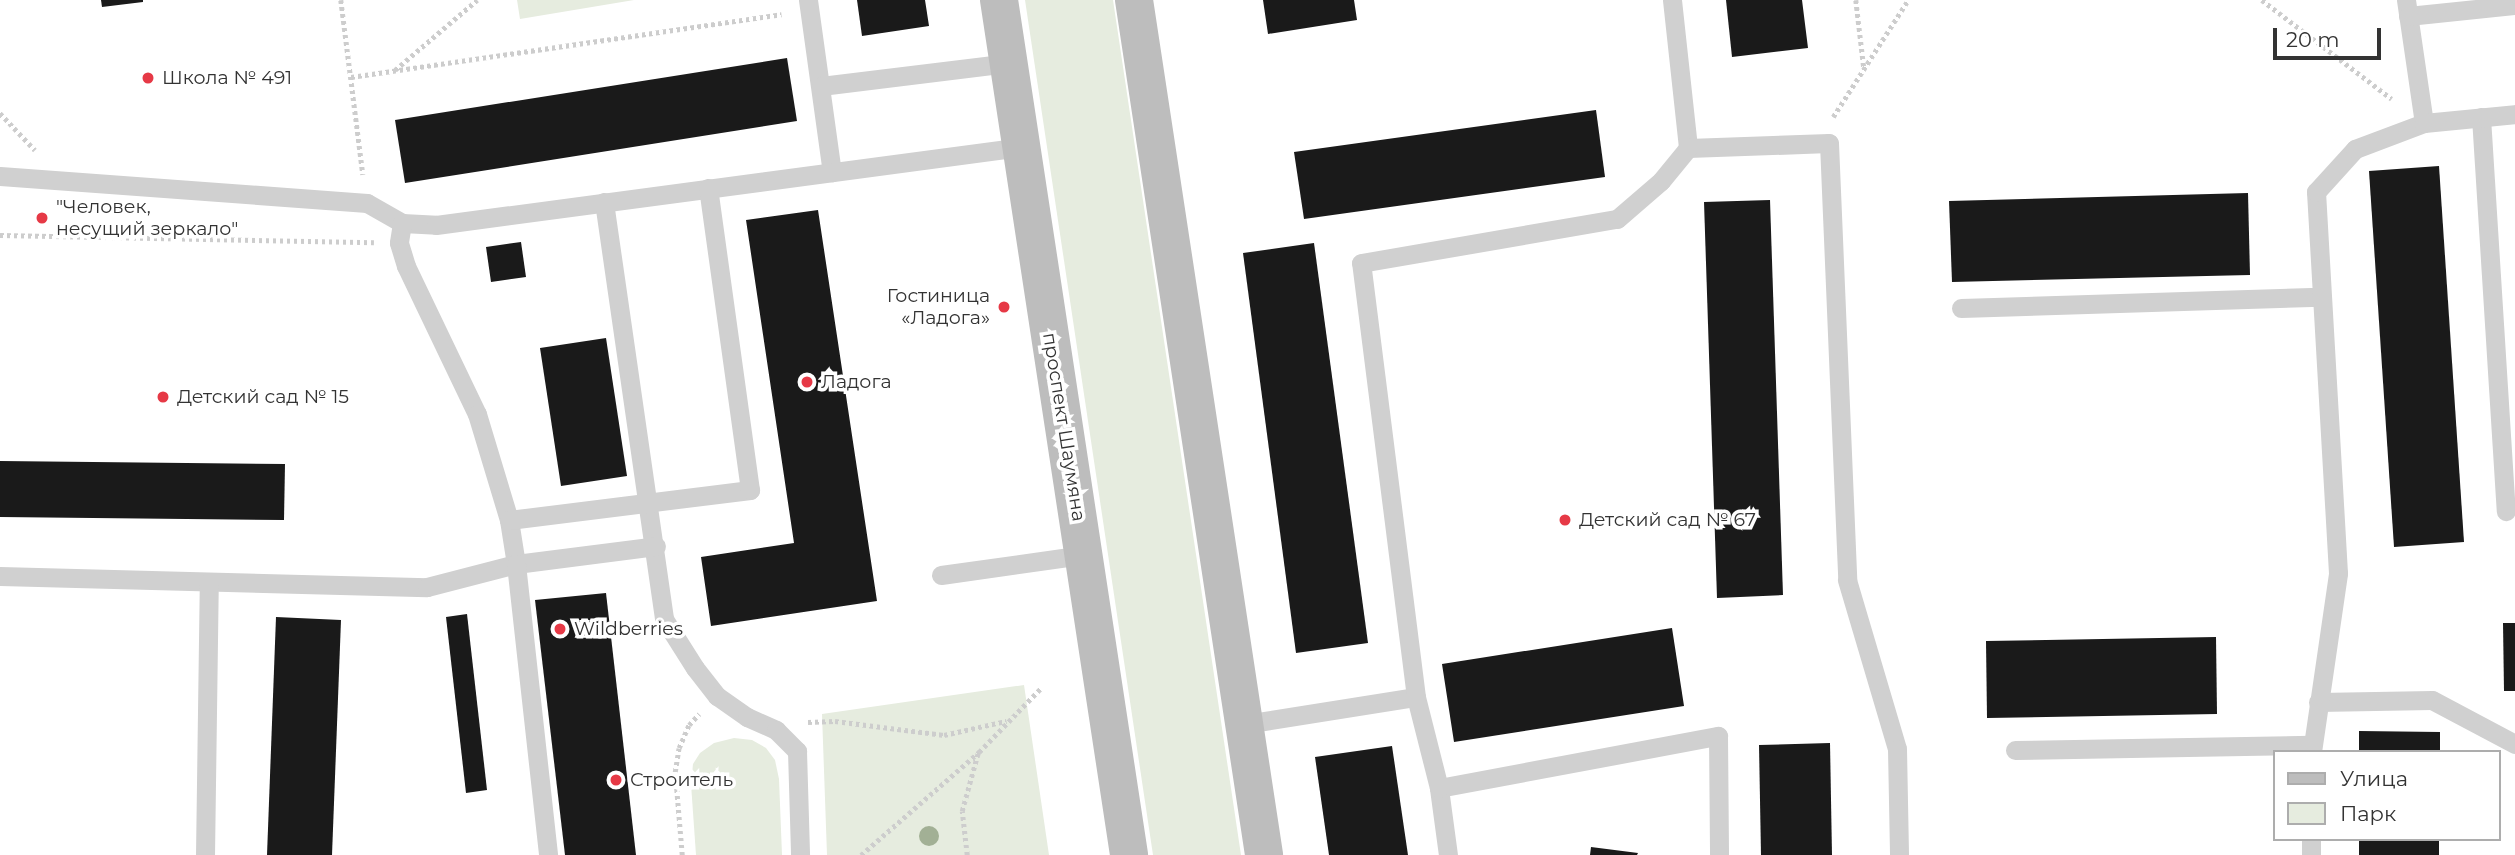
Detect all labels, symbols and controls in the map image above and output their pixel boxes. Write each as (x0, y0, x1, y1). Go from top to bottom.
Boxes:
scale bar (2277, 14, 2386, 58)
text: 20 m (2286, 27, 2340, 52)
place label: Школа № 491 (162, 67, 292, 89)
marker: Школа № 491 (140, 70, 156, 86)
place label: "Человек, несущий зеркало" (56, 196, 238, 240)
marker: "Человек, несущий зеркало" (34, 210, 50, 226)
place label: Гостиница «Ладога» (887, 285, 990, 329)
marker: Гостиница «Ладога» (996, 299, 1012, 315)
street label: проспект Шаумяна (1038, 331, 1090, 523)
place label: Ладога (821, 371, 892, 393)
marker: Ладога (799, 374, 815, 390)
place label: Детский сад № 15 (177, 386, 349, 408)
marker: Детский сад № 15 (155, 389, 171, 405)
place label: Детский сад № 67 (1579, 509, 1756, 531)
marker: Детский сад № 67 (1557, 512, 1573, 528)
place label: Wildberries (574, 618, 683, 640)
marker: Wildberries (552, 621, 568, 637)
legend (2274, 750, 2501, 841)
text: Улица (2340, 766, 2408, 791)
place label: Строитель (630, 769, 733, 791)
marker: Строитель (608, 772, 624, 788)
text: Парк (2340, 801, 2396, 826)

